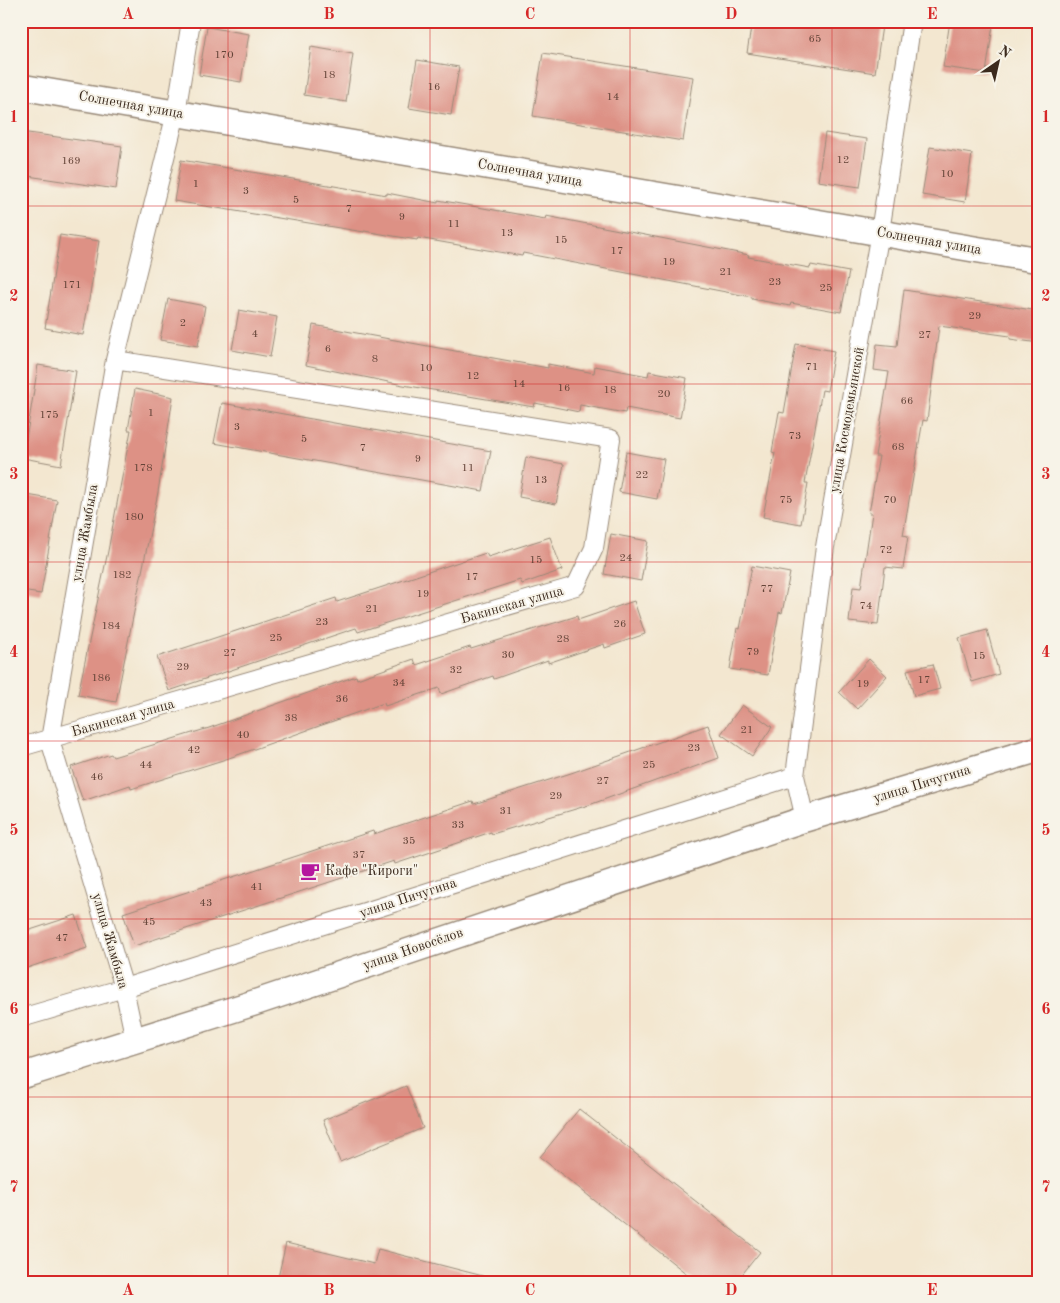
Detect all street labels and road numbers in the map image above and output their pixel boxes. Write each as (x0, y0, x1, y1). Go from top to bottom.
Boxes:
street label: Солнечная улица (78, 89, 185, 121)
street label: Солнечная улица (477, 157, 584, 189)
street label: Солнечная улица (876, 225, 983, 257)
street label: улица Космодемьянской (827, 346, 867, 494)
street label: улица Жамбыла (70, 483, 101, 583)
street label: Бакинская улица (459, 584, 565, 626)
street label: Бакинская улица (70, 697, 176, 739)
street label: улица Пичугина (872, 763, 972, 805)
street label: улица Пичугина (358, 876, 458, 920)
street label: улица Жамбыла (90, 891, 130, 991)
street label: улица Новосёлов (361, 925, 465, 973)

